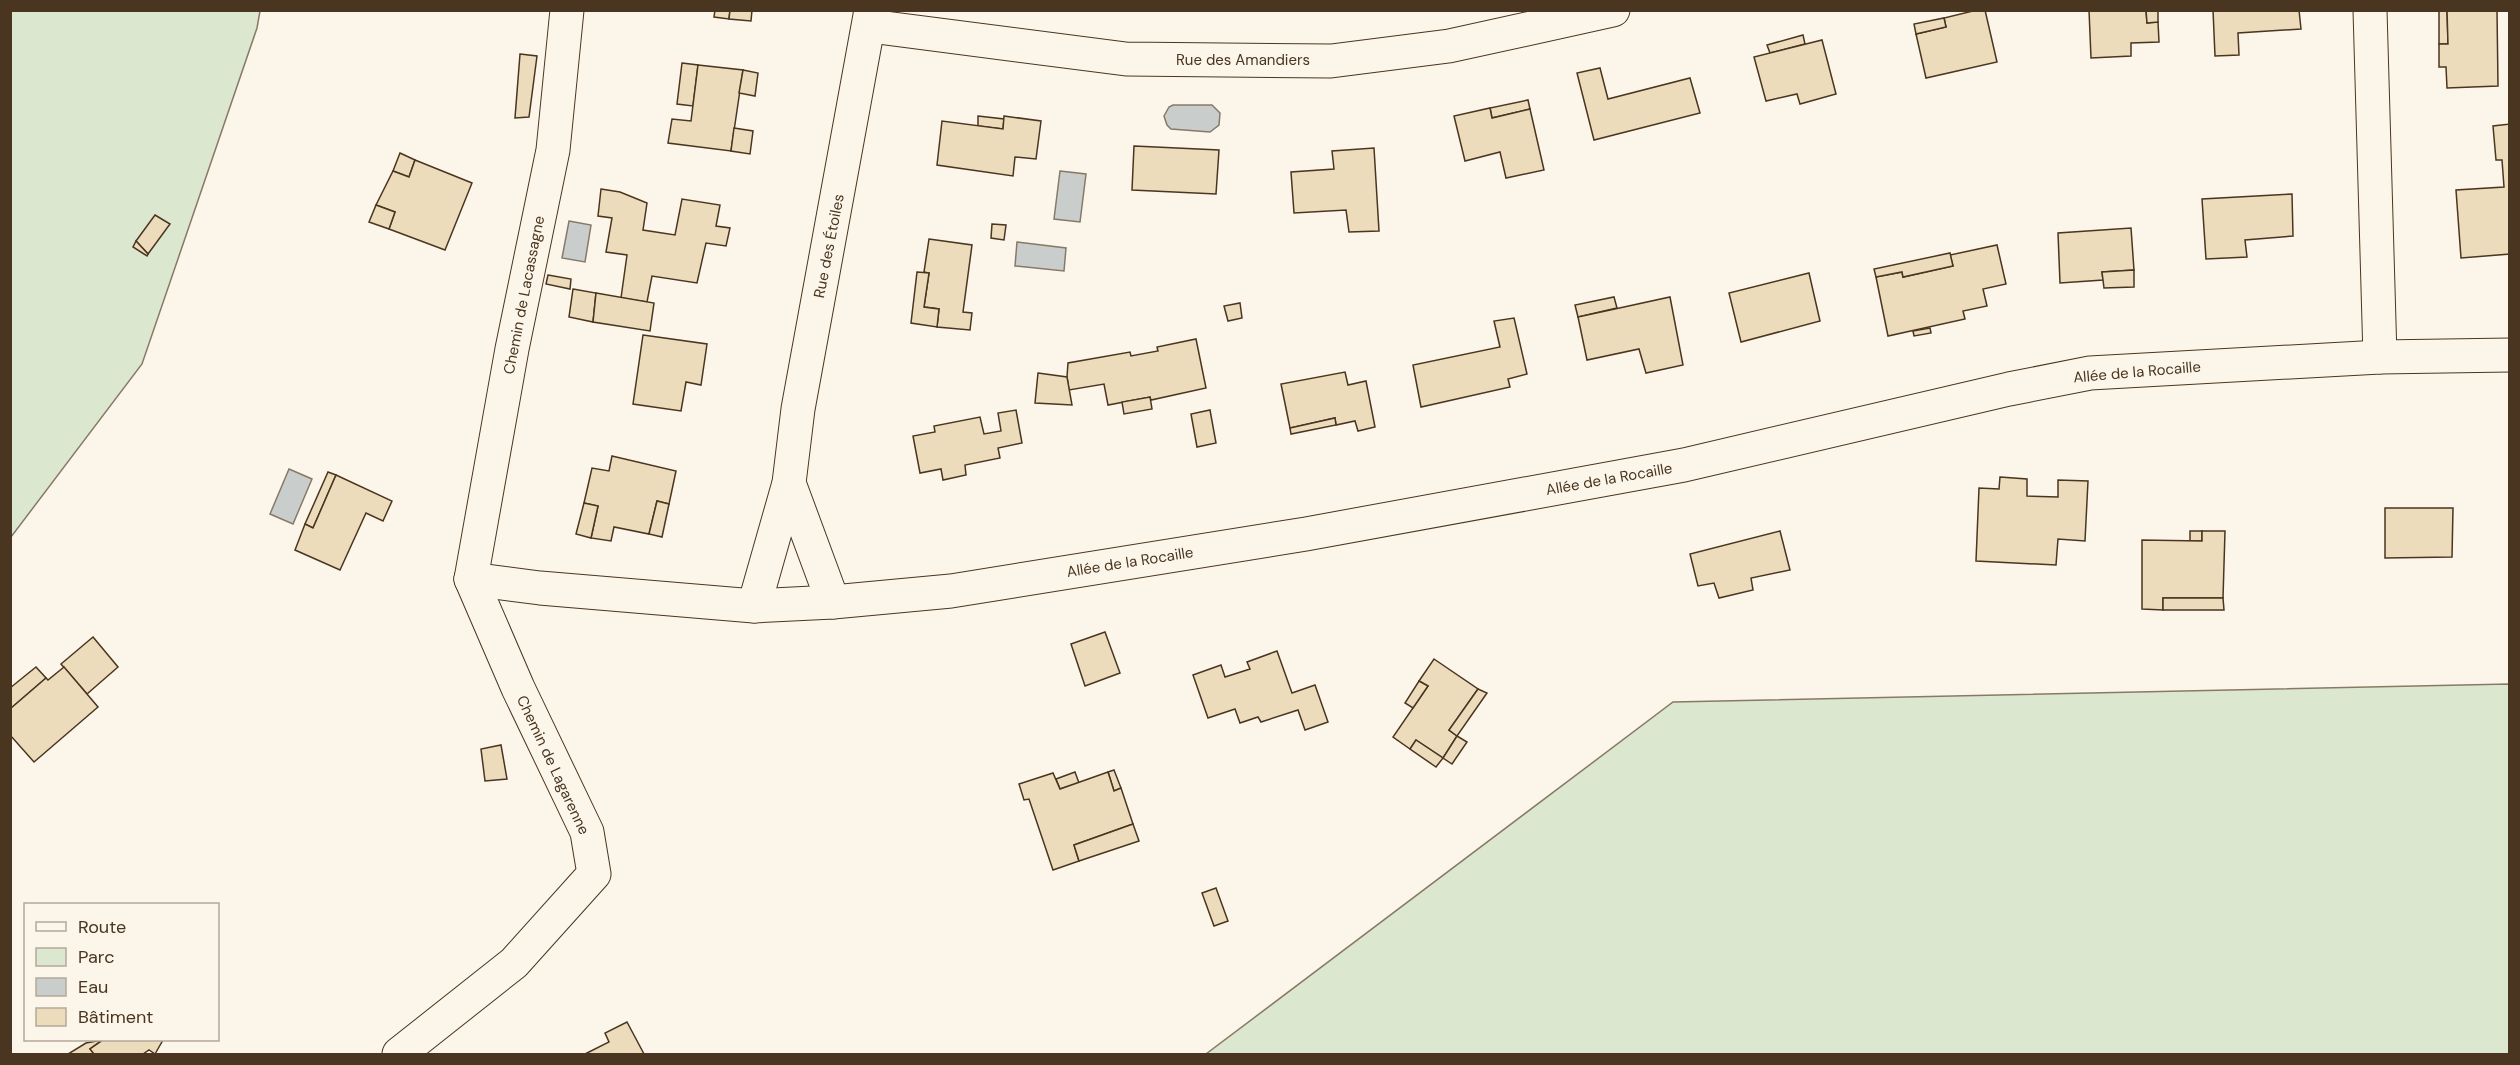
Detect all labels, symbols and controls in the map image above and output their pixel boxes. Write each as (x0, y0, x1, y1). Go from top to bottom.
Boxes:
street label: Rue des Amandiers (1176, 50, 1310, 70)
street label: Rue des Étoiles (809, 192, 849, 300)
street label: Chemin de Lacassagne (499, 214, 549, 376)
street label: Allée de la Rocaille (2072, 356, 2202, 388)
street label: Allée de la Rocaille (1544, 458, 1674, 500)
street label: Allée de la Rocaille (1065, 542, 1195, 582)
street label: Chemin de Lagarenne (512, 692, 594, 838)
legend (24, 903, 219, 1041)
text: Route (78, 915, 126, 939)
text: Parc (78, 945, 114, 969)
text: Eau (78, 975, 108, 999)
text: Bâtiment (78, 1005, 153, 1029)

